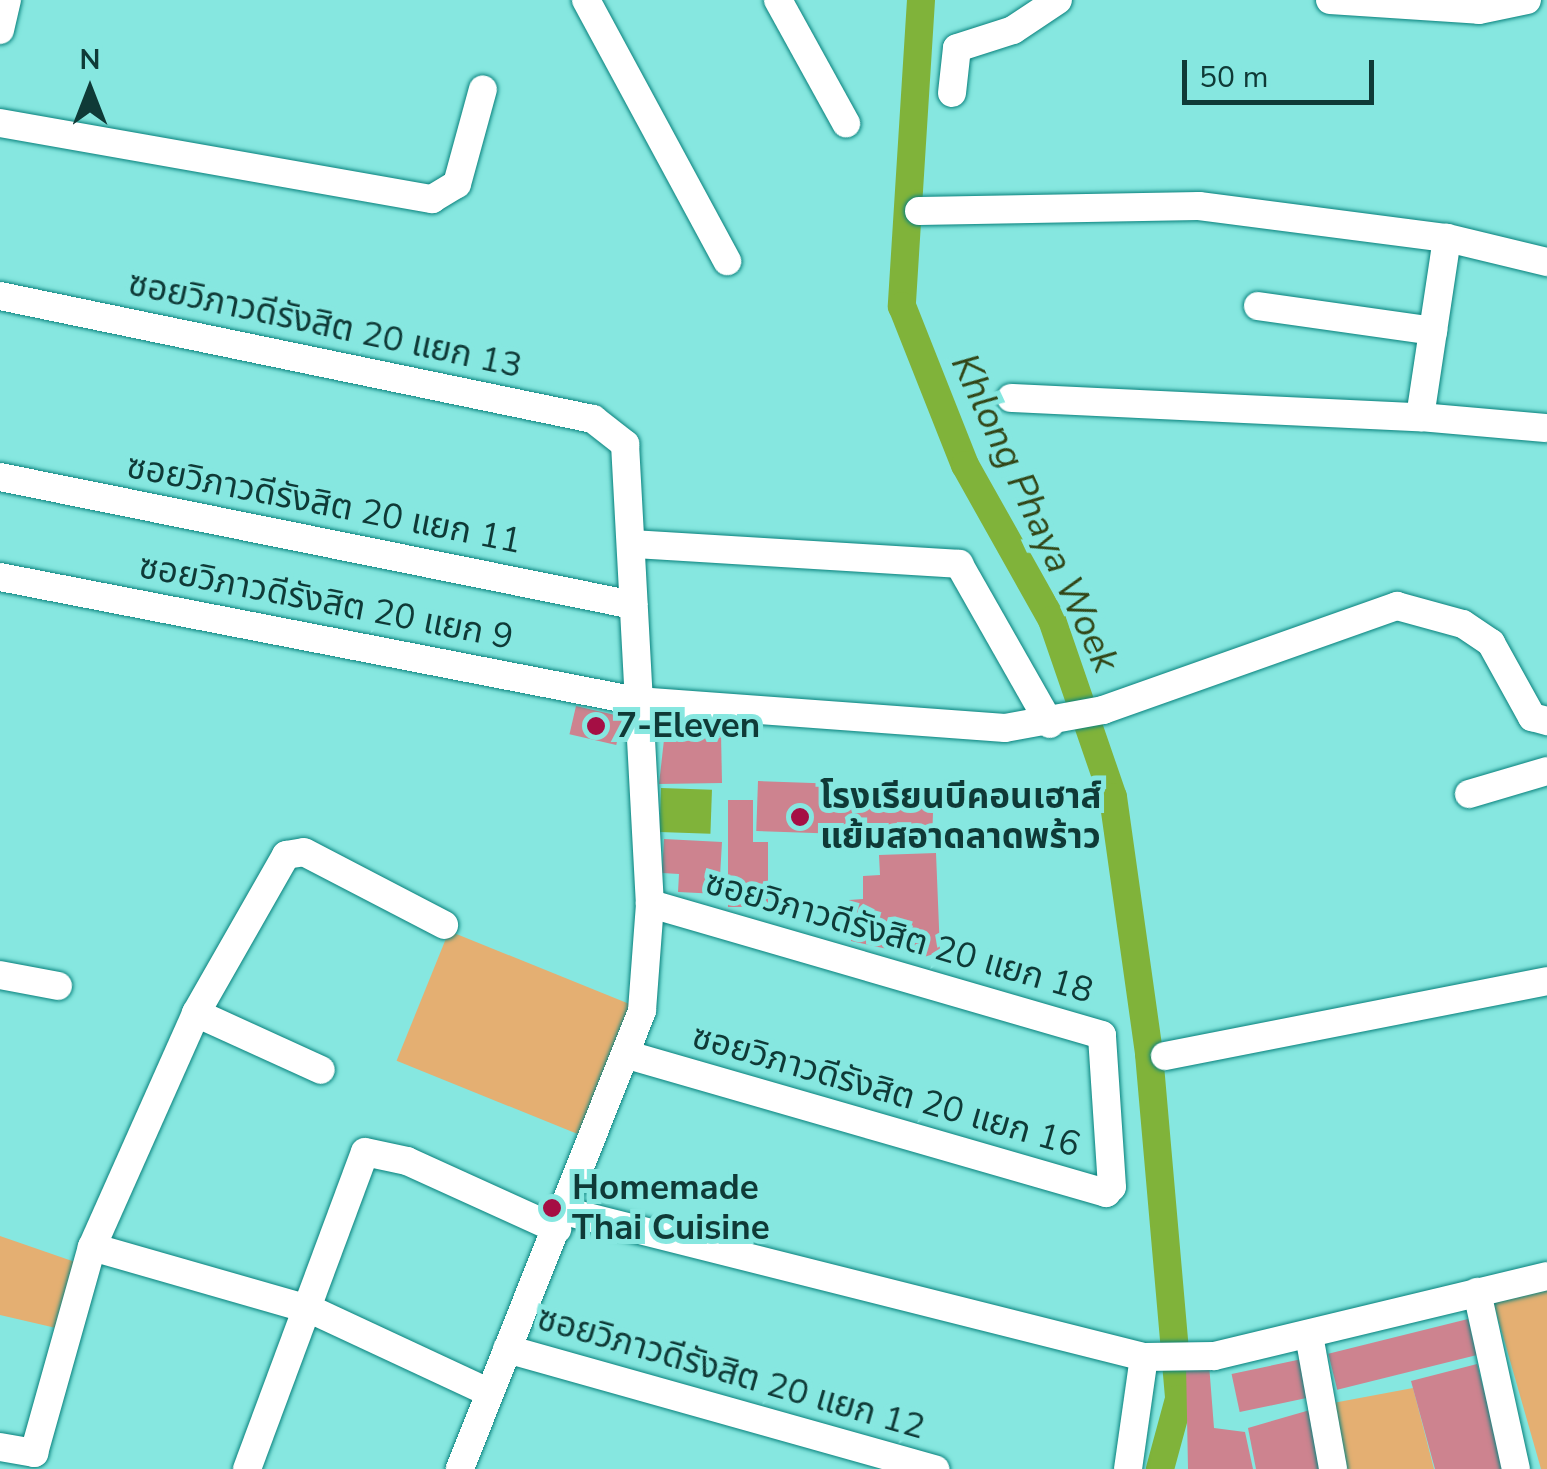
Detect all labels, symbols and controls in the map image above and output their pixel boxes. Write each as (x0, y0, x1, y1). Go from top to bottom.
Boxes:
north arrow (40, 40, 140, 140)
scale bar (1187, 40, 1380, 102)
text: N (80, 41, 100, 79)
text: 50 m (1199, 57, 1268, 98)
street label: ซอยวิภาวดีรังสิต 20 แยก 13 (124, 263, 526, 387)
water label: Khlong Phaya Woek (941, 347, 1129, 679)
street label: ซอยวิภาวดีรังสิต 20 แยก 11 (123, 445, 525, 563)
street label: ซอยวิภาวดีรังสิต 20 แยก 9 (135, 545, 517, 659)
place label: 7-Eleven (616, 705, 760, 747)
marker: 7-Eleven (585, 715, 607, 737)
place label: โรงเรียนบีคอนเฮาส์ แย้มสอาดลาดพร้าว (820, 776, 1102, 858)
marker: โรงเรียนบีคอนเฮาส์ แย้มสอาดลาดพร้าว (789, 806, 811, 828)
street label: ซอยวิภาวดีรังสิต 20 แยก 18 (700, 861, 1098, 1013)
street label: ซอยวิภาวดีรังสิต 20 แยก 16 (687, 1015, 1085, 1167)
place label: Homemade Thai Cuisine (572, 1167, 770, 1249)
marker: Homemade Thai Cuisine (541, 1197, 563, 1219)
street label: ซอยวิภาวดีรังสิต 20 แยก 12 (532, 1297, 930, 1449)

